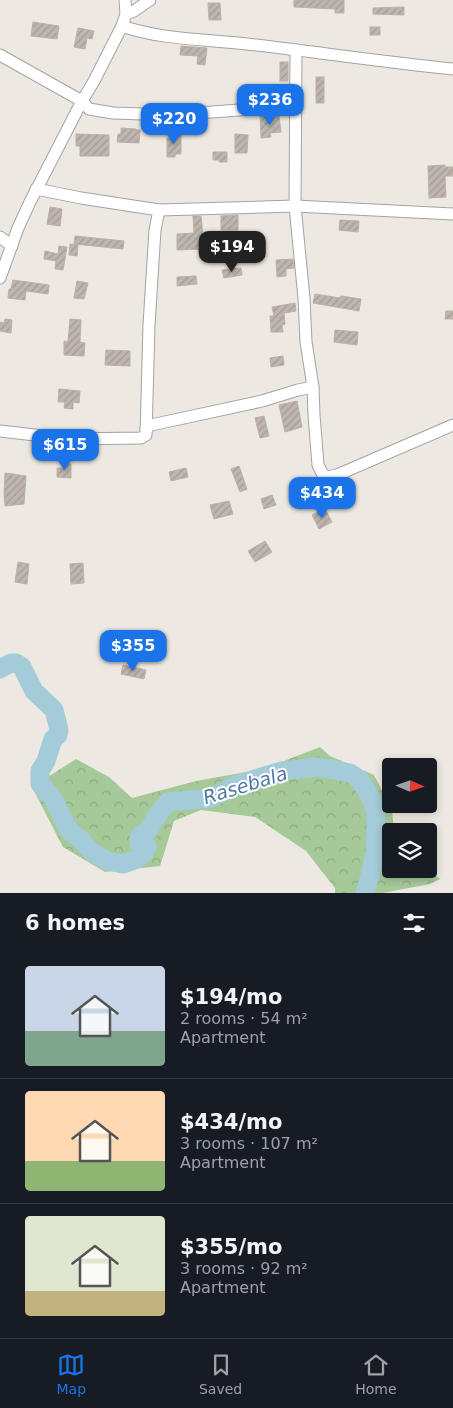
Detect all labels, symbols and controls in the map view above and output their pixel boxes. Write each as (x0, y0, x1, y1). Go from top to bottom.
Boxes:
pin: $236 (240, 84, 300, 126)
text: $236 (248, 90, 292, 109)
pin: $220 (144, 102, 204, 145)
text: $220 (152, 109, 196, 128)
pin: $194 (202, 230, 262, 273)
text: $194 (210, 237, 254, 256)
pin: $615 (35, 428, 95, 471)
text: $615 (43, 435, 87, 454)
pin: $434 (292, 476, 352, 519)
text: $434 (300, 483, 344, 502)
pin: $355 (103, 630, 163, 672)
text: $355 (111, 636, 155, 655)
north arrow (382, 758, 438, 812)
map controls (382, 758, 437, 878)
water label: Rasebala (200, 762, 290, 808)
button: layers (382, 823, 437, 878)
icon: filters (400, 909, 428, 937)
text: 6 homes (25, 911, 125, 935)
text: $194/mo (180, 985, 282, 1009)
icon: home (65, 986, 125, 1046)
text: 2 rooms · 54 m² (180, 1009, 308, 1028)
text: Apartment (180, 1028, 266, 1047)
text: $434/mo (180, 1110, 282, 1134)
icon: home (65, 1111, 125, 1171)
text: 3 rooms · 107 m² (180, 1134, 318, 1153)
text: Apartment (180, 1153, 266, 1172)
text: $355/mo (180, 1235, 282, 1259)
icon: home (65, 1236, 125, 1296)
text: 3 rooms · 92 m² (180, 1259, 308, 1278)
text: Apartment (180, 1278, 266, 1297)
tab: Map (56, 1351, 86, 1397)
tab: Saved (199, 1351, 242, 1397)
tab: Home (355, 1351, 397, 1397)

